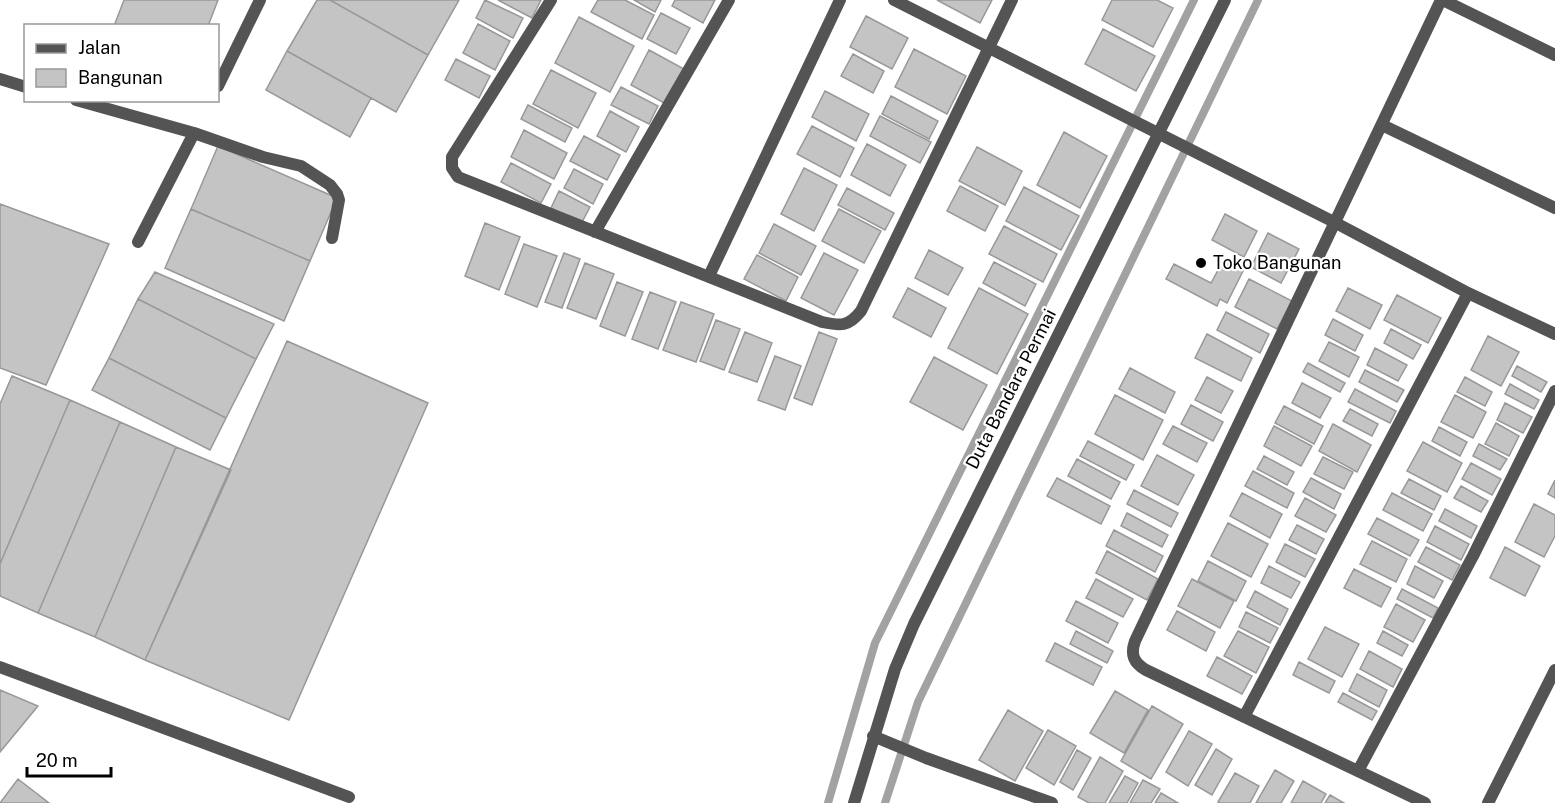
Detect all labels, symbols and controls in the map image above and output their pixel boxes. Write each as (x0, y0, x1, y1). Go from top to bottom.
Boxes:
legend (24, 24, 219, 102)
text: Jalan (78, 37, 121, 58)
text: Bangunan (78, 67, 163, 88)
place label: Toko Bangunan (1213, 252, 1341, 273)
marker: Toko Bangunan (1194, 256, 1208, 270)
street label: Duta Bandara Permai (961, 305, 1060, 472)
scale bar (27, 740, 111, 778)
text: 20 m (36, 750, 78, 771)

